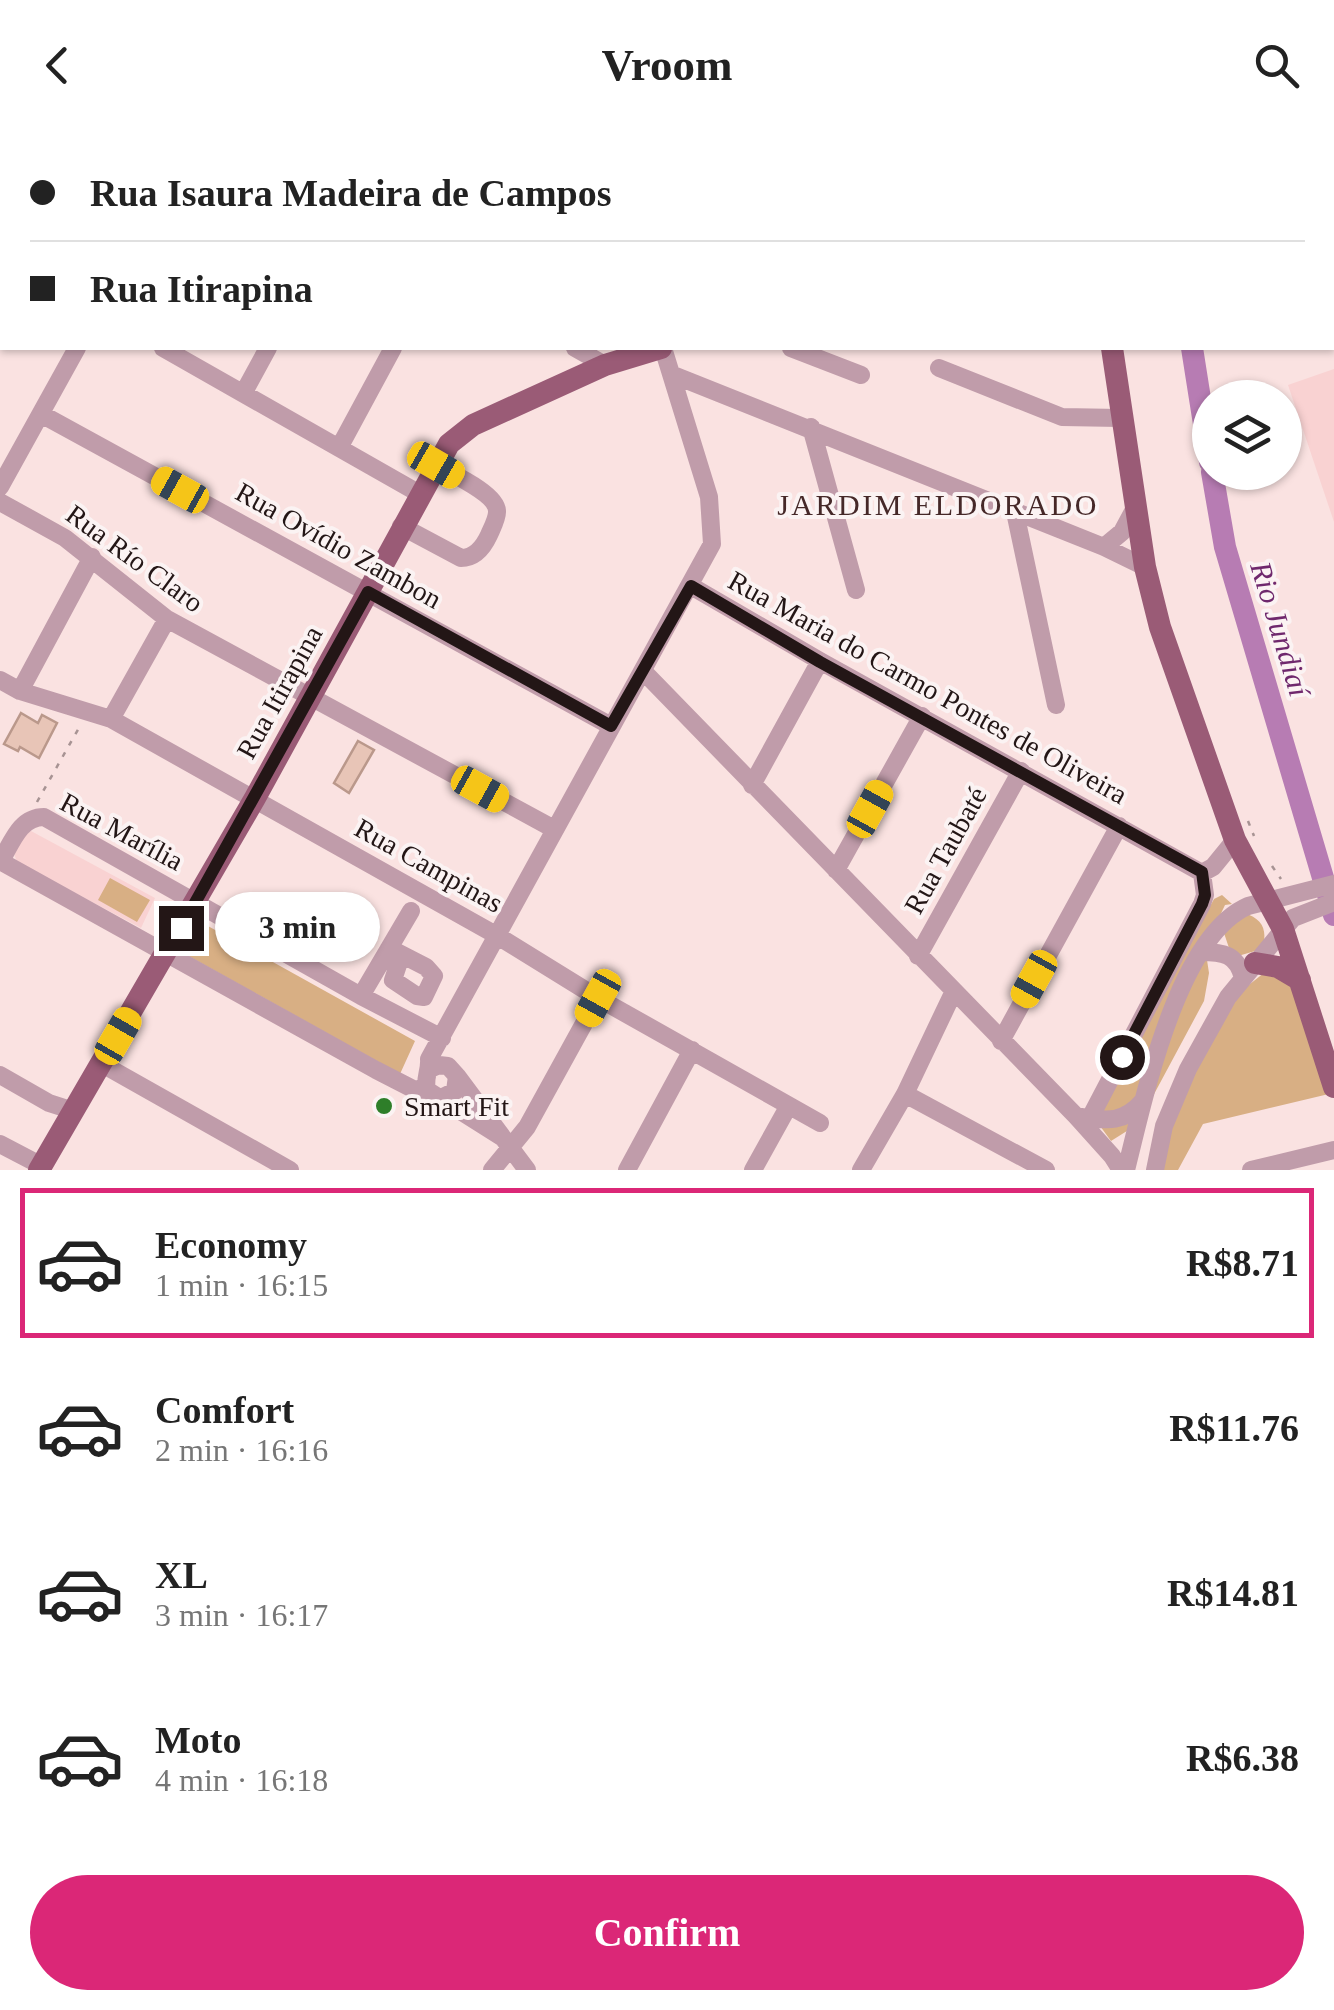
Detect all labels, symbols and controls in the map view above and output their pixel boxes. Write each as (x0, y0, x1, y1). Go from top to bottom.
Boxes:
icon: back (30, 38, 85, 93)
icon: search (1249, 38, 1304, 93)
text: Vroom (602, 40, 732, 90)
text: Rua Isaura Madeira de Campos (90, 172, 611, 214)
text: Rua Itirapina (90, 268, 313, 310)
map controls (1192, 380, 1302, 490)
button: layers (1192, 380, 1302, 490)
car (403, 437, 469, 493)
car (146, 462, 214, 518)
street label: Rua Ovídio Zambon (231, 476, 447, 615)
district label: JARDIM ELDORADO (777, 488, 1099, 521)
street label: Rua Río Claro (60, 498, 209, 618)
water label: Rio Jundiaí (1244, 557, 1317, 703)
street label: Rua Maria do Carmo Pontes de Oliveira (723, 565, 1133, 811)
street label: Rua Itirapina (230, 620, 329, 764)
car (446, 761, 514, 817)
car (842, 775, 898, 843)
street label: Rua Taubaté (898, 782, 993, 919)
street label: Rua Marília (55, 786, 189, 877)
street label: Rua Campinas (349, 812, 508, 919)
callout: 3 min (216, 893, 381, 963)
route end (159, 906, 204, 951)
text: 3 min (259, 909, 336, 945)
car (1006, 945, 1062, 1013)
car (570, 964, 626, 1032)
car (90, 1003, 146, 1069)
route start (1100, 1035, 1145, 1080)
place label: Smart Fit (404, 1091, 509, 1122)
marker: Smart Fit (373, 1095, 395, 1117)
icon: car (35, 1218, 125, 1308)
text: Economy (155, 1224, 307, 1266)
text: R$8.71 (1186, 1242, 1299, 1284)
text: 1 min · 16:15 (155, 1267, 328, 1303)
icon: car (35, 1383, 125, 1473)
text: Comfort (155, 1389, 294, 1431)
text: R$11.76 (1169, 1407, 1299, 1449)
text: 2 min · 16:16 (155, 1432, 328, 1468)
icon: car (35, 1548, 125, 1638)
text: XL (155, 1554, 208, 1596)
text: R$14.81 (1167, 1572, 1299, 1614)
text: 3 min · 16:17 (155, 1597, 328, 1633)
icon: car (35, 1713, 125, 1803)
text: Moto (155, 1719, 242, 1761)
text: R$6.38 (1186, 1737, 1299, 1779)
text: 4 min · 16:18 (155, 1762, 328, 1798)
button: Confirm (30, 1875, 1304, 1990)

